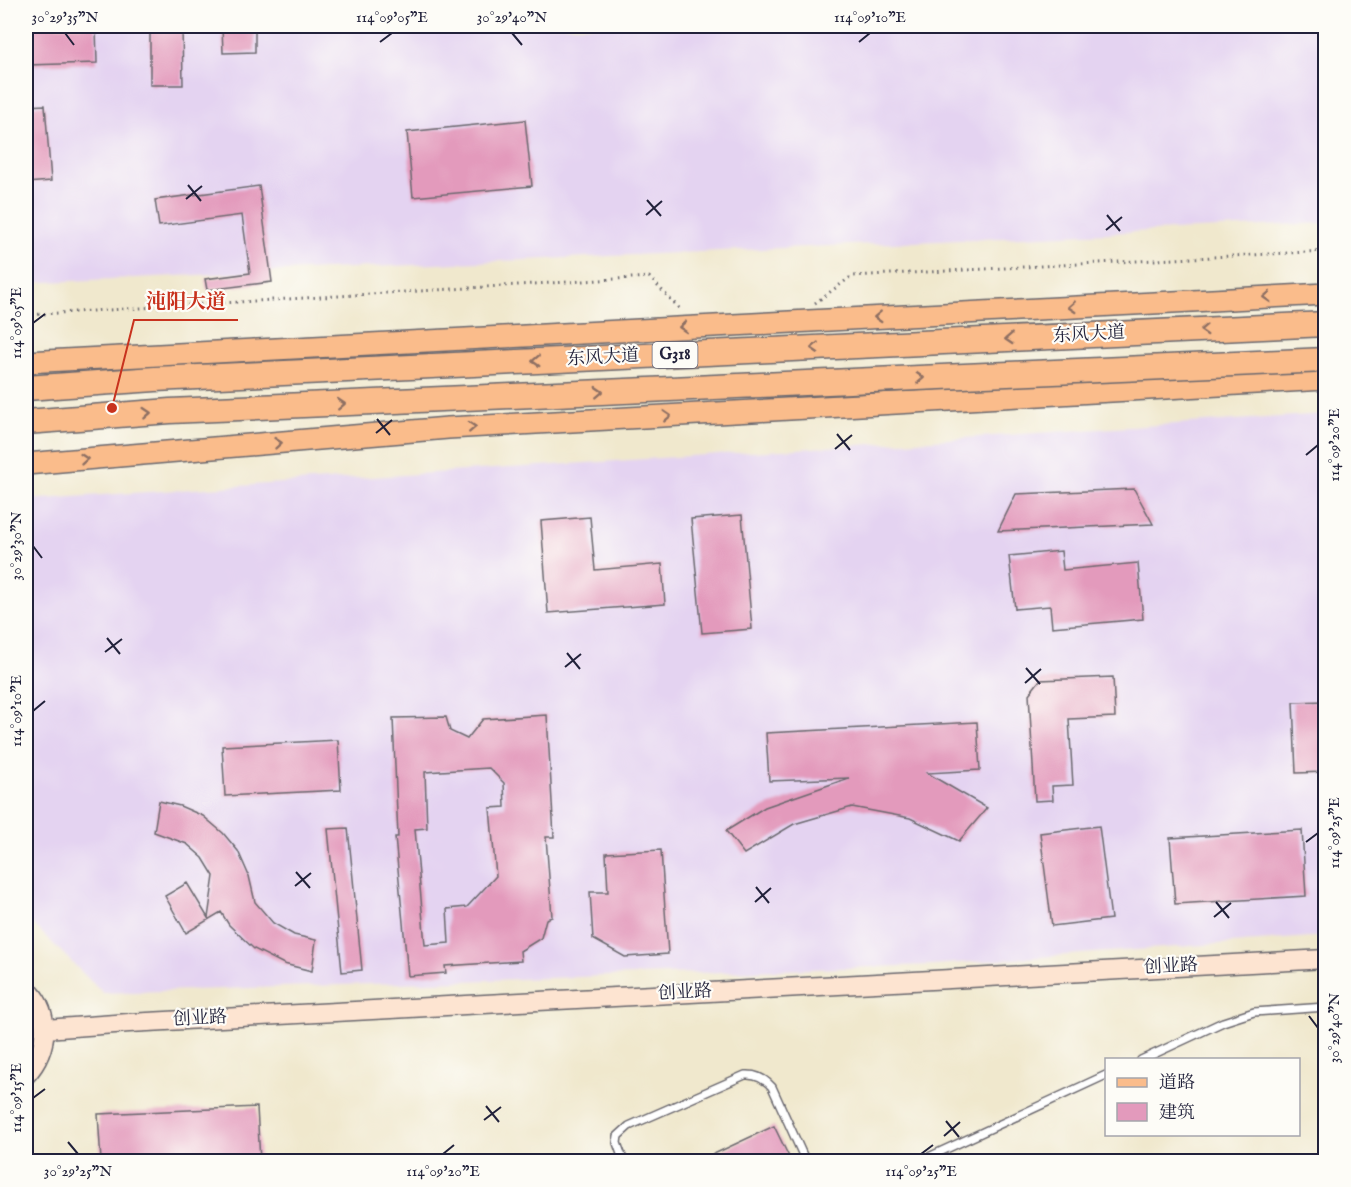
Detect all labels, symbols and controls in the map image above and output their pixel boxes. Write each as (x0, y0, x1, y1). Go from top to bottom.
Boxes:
text: 30°29'35"N (32, 8, 98, 27)
text: 114°09'05"E (356, 8, 428, 27)
text: 30°29'40"N (477, 8, 547, 27)
text: 114°09'10"E (834, 8, 906, 27)
callout: 沌阳大道 (134, 282, 238, 320)
text: 114°09'05"E (7, 287, 26, 359)
text: 沌阳大道 (146, 290, 226, 315)
one-way arrow (1263, 290, 1272, 303)
one-way arrow (1068, 301, 1077, 314)
one-way arrow (873, 311, 882, 324)
one-way arrow (678, 321, 687, 334)
street label: 东风大道 (1052, 322, 1126, 348)
one-way arrow (1200, 324, 1209, 337)
one-way arrow (1005, 333, 1014, 346)
road number: G318 (652, 342, 698, 368)
one-way arrow (810, 342, 819, 355)
street label: 东风大道 (566, 345, 640, 371)
one-way arrow (531, 355, 540, 368)
one-way arrow (915, 371, 924, 384)
one-way arrow (595, 386, 604, 399)
one-way arrow (337, 397, 346, 410)
one-way arrow (142, 407, 151, 420)
text: 114°09'20"E (1325, 408, 1344, 482)
one-way arrow (663, 410, 672, 423)
one-way arrow (468, 420, 477, 433)
one-way arrow (274, 436, 283, 449)
one-way arrow (79, 453, 88, 466)
text: 30°29'30"N (7, 512, 26, 580)
text: 114°09'10"E (7, 675, 26, 747)
text: 114°09'25"E (1325, 797, 1344, 869)
street label: 创业路 (1143, 954, 1199, 980)
street label: 创业路 (657, 980, 713, 1006)
text: 30°29'40"N (1325, 993, 1344, 1063)
street label: 创业路 (172, 1006, 228, 1032)
legend (1105, 1058, 1300, 1136)
text: 114°09'15"E (7, 1063, 26, 1133)
text: 道路 (1159, 1072, 1195, 1095)
text: 建筑 (1159, 1102, 1195, 1125)
text: 30°29'25"N (44, 1162, 112, 1181)
text: 114°09'20"E (406, 1162, 480, 1181)
text: 114°09'25"E (885, 1162, 957, 1181)

